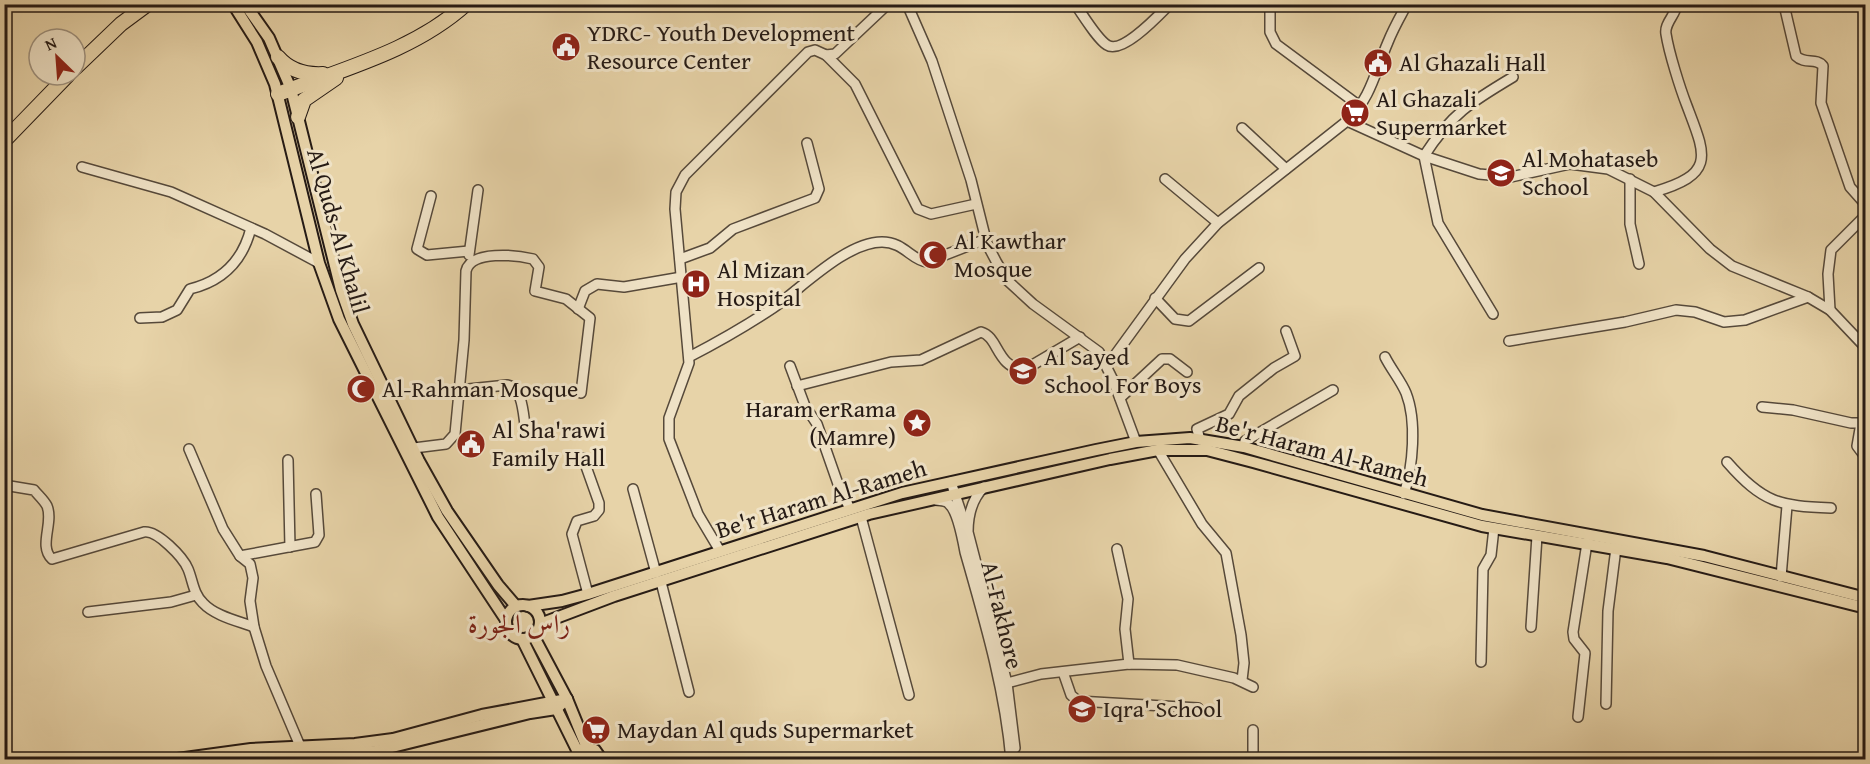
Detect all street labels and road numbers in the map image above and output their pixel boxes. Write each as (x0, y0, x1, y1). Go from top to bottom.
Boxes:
street label: Al Quds-Al Khalil (298, 144, 379, 318)
street label: Be'r Haram Al-Rameh (1212, 405, 1433, 496)
street label: Be'r Haram Al-Rameh (711, 450, 931, 547)
street label: Al-Fakhore (972, 557, 1033, 673)

